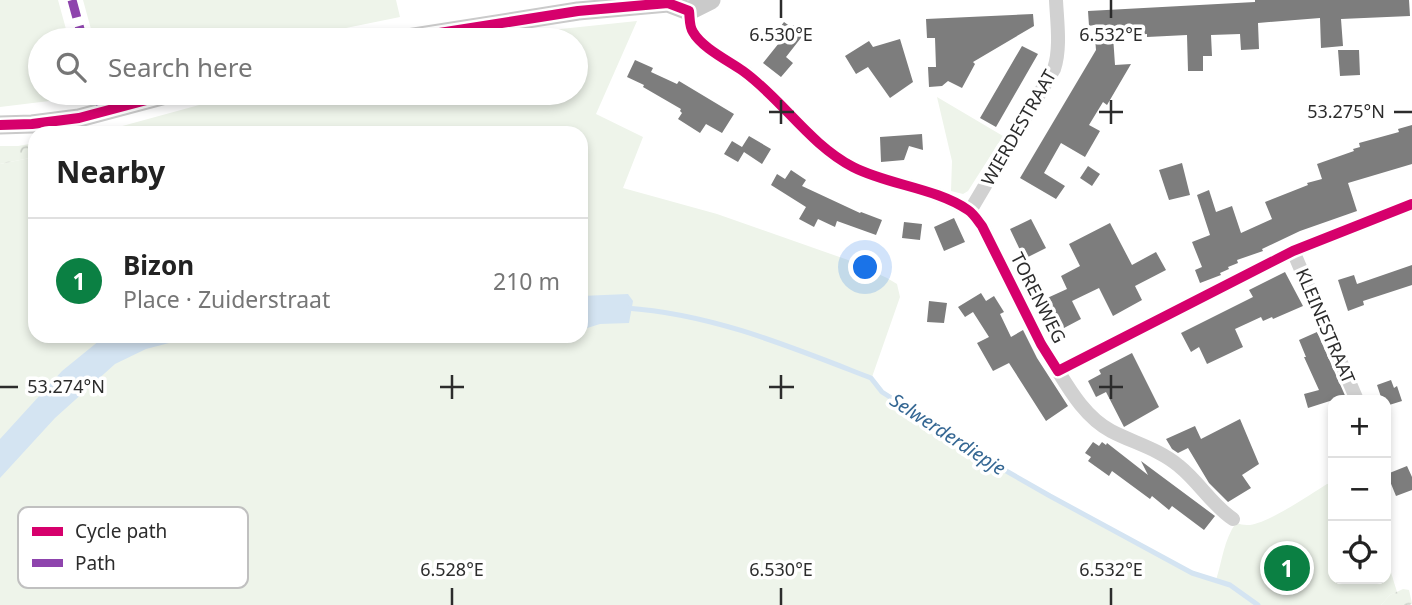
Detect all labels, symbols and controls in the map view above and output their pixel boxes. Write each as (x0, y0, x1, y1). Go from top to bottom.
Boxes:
text: 6.530°E (749, 22, 813, 46)
text: 6.532°E (1079, 22, 1143, 46)
search box (28, 28, 588, 105)
icon: search (52, 48, 90, 86)
text: Search here (108, 49, 253, 85)
street label: WIERDESTRAAT (975, 65, 1061, 190)
text: 53.275°N (1307, 99, 1385, 123)
text: Nearby (56, 151, 165, 192)
text: Bizon (123, 247, 194, 283)
street label: TORENWEG (1006, 248, 1072, 347)
your location (848, 250, 882, 284)
street label: KLEINESTRAAT (1291, 264, 1361, 387)
text: 1 (72, 265, 86, 297)
text: 210 m (493, 265, 560, 297)
text: Place · Zuiderstraat (123, 283, 330, 315)
text: 53.274°N (27, 374, 105, 398)
water label: Selwerderdiepje (885, 387, 1011, 481)
map controls (1328, 395, 1391, 584)
button: + (1328, 395, 1391, 458)
button: − (1328, 458, 1391, 521)
legend (18, 507, 248, 588)
text: Cycle path (75, 518, 167, 544)
button: locate (1328, 521, 1391, 584)
pin: 1 (1264, 542, 1310, 594)
text: Path (75, 550, 116, 576)
text: 6.528°E (420, 557, 484, 581)
text: 6.530°E (749, 557, 813, 581)
text: 6.532°E (1079, 557, 1143, 581)

